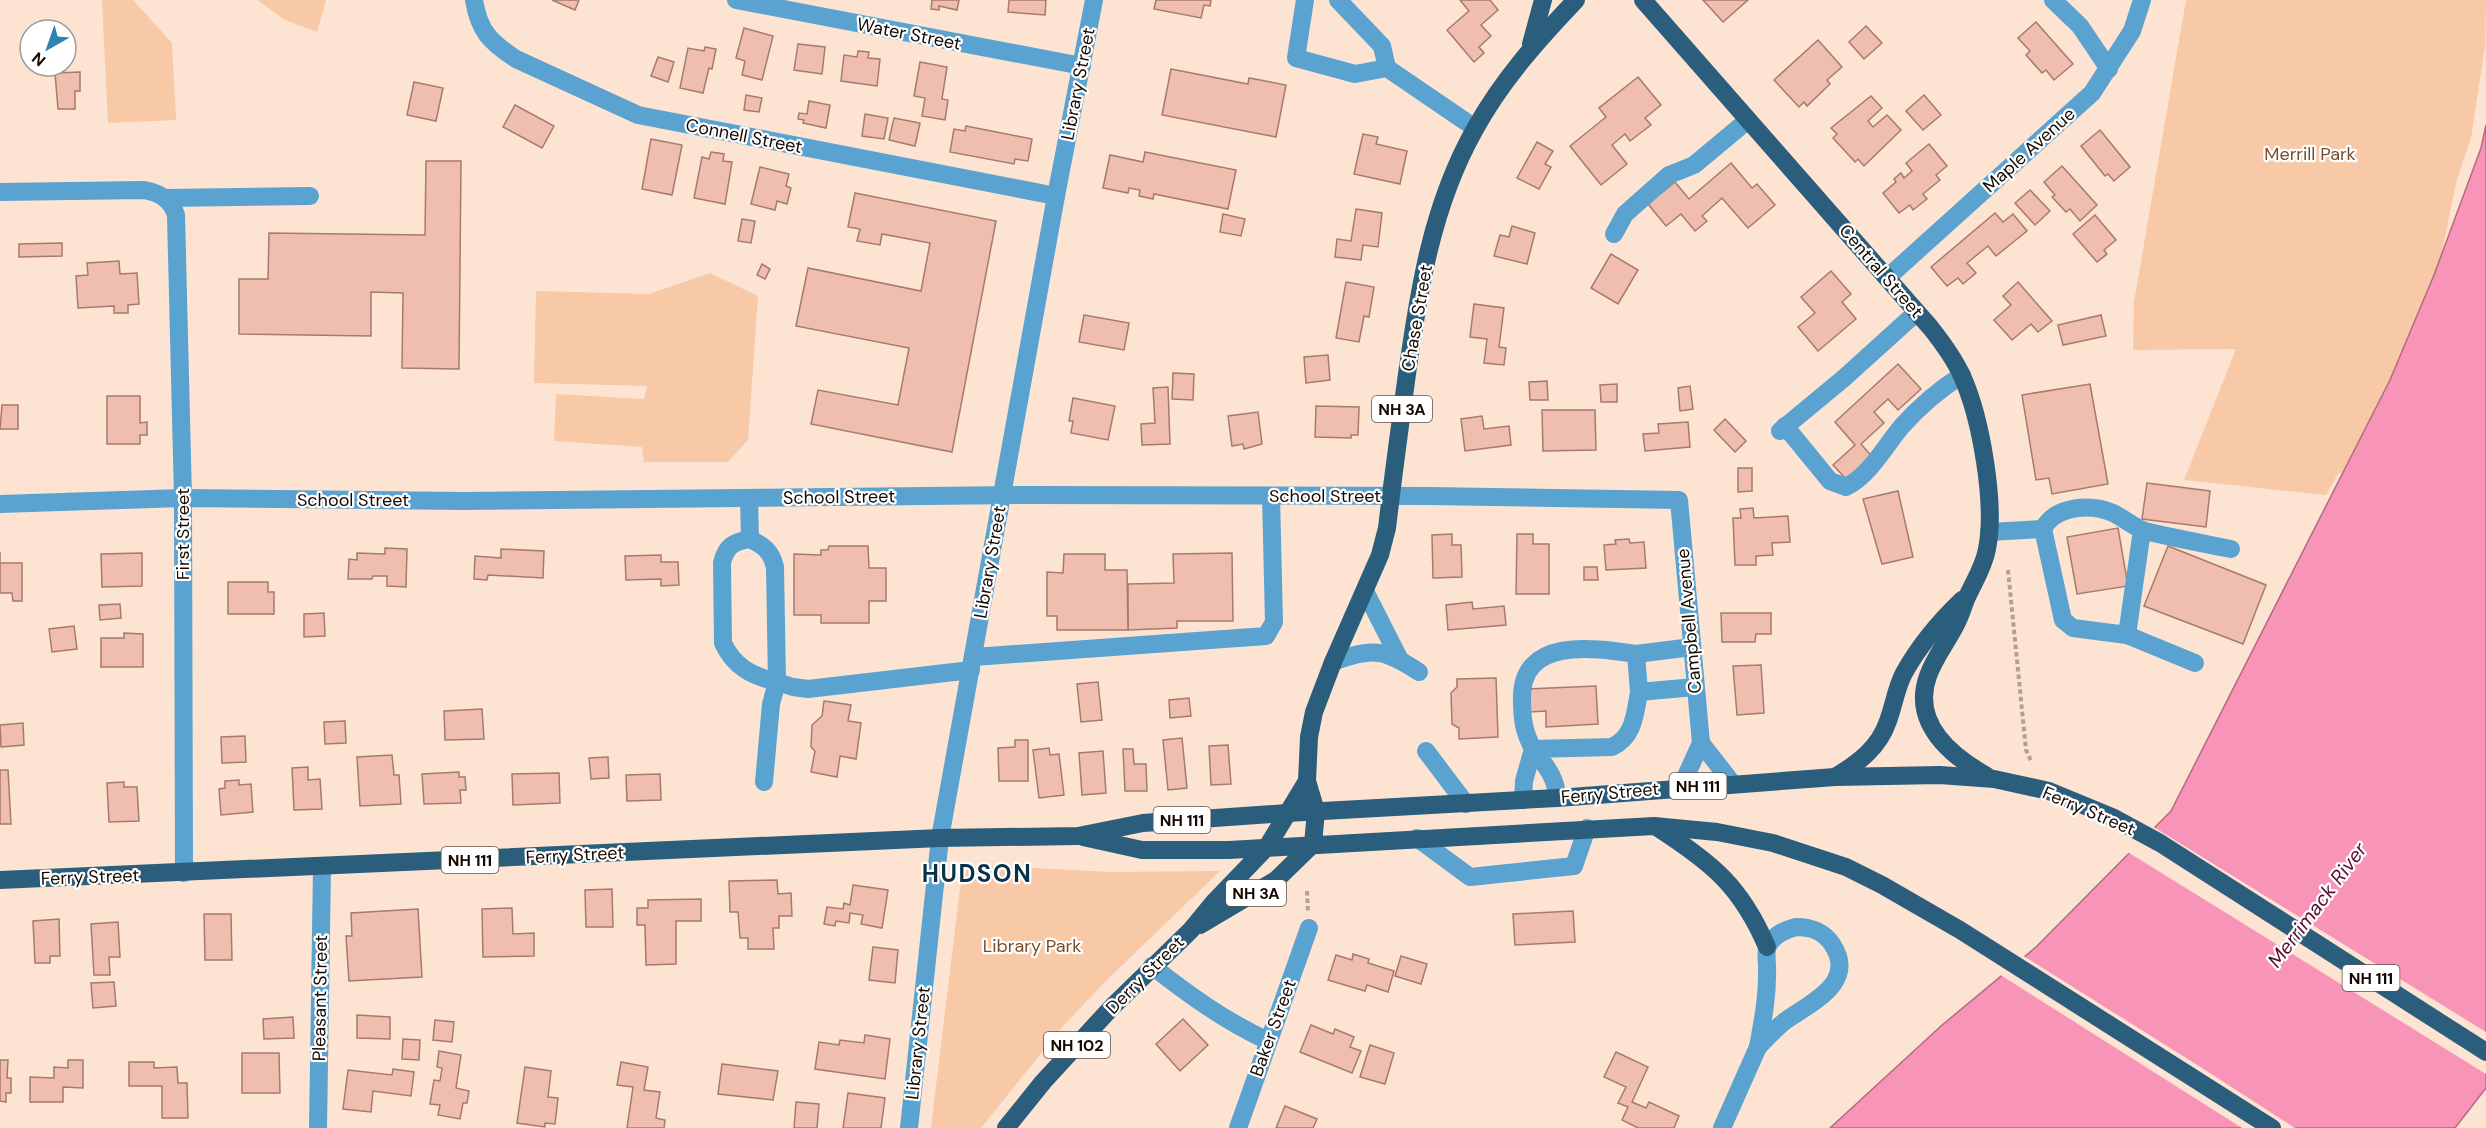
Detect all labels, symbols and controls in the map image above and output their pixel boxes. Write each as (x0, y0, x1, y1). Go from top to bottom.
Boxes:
street label: Water Street (855, 12, 963, 56)
north arrow (18, 18, 78, 78)
street label: Library Street (1055, 26, 1101, 142)
text: N (27, 47, 50, 71)
street label: Maple Avenue (1978, 102, 2080, 198)
street label: Connell Street (684, 113, 804, 159)
park label: Merrill Park (2264, 142, 2356, 166)
street label: Central Street (1834, 219, 1928, 323)
street label: Chase Street (1396, 263, 1438, 373)
road number: NH 3A (1372, 396, 1432, 422)
street label: School Street (783, 484, 895, 510)
street label: School Street (1269, 484, 1381, 508)
street label: First Street (171, 488, 195, 580)
street label: School Street (297, 488, 409, 512)
street label: Library Street (968, 504, 1012, 620)
street label: Campbell Avenue (1671, 547, 1707, 695)
road number: NH 111 (1670, 773, 1726, 799)
street label: Ferry Street (1560, 777, 1660, 809)
street label: Ferry Street (2039, 781, 2139, 841)
road number: NH 111 (1154, 807, 1210, 833)
water label: Merrimack River (2261, 837, 2373, 973)
street label: Ferry Street (525, 840, 625, 870)
road number: NH 111 (442, 847, 498, 873)
district label: HUDSON (922, 858, 1032, 889)
street label: Ferry Street (40, 863, 140, 891)
road number: NH 3A (1226, 880, 1286, 906)
street label: Derry Street (1101, 931, 1189, 1019)
park label: Library Park (983, 934, 1081, 958)
street label: Pleasant Street (307, 935, 333, 1061)
road number: NH 111 (2342, 965, 2400, 991)
street label: Baker Street (1244, 976, 1302, 1080)
street label: Library Street (900, 985, 936, 1101)
road number: NH 102 (1044, 1032, 1110, 1058)

